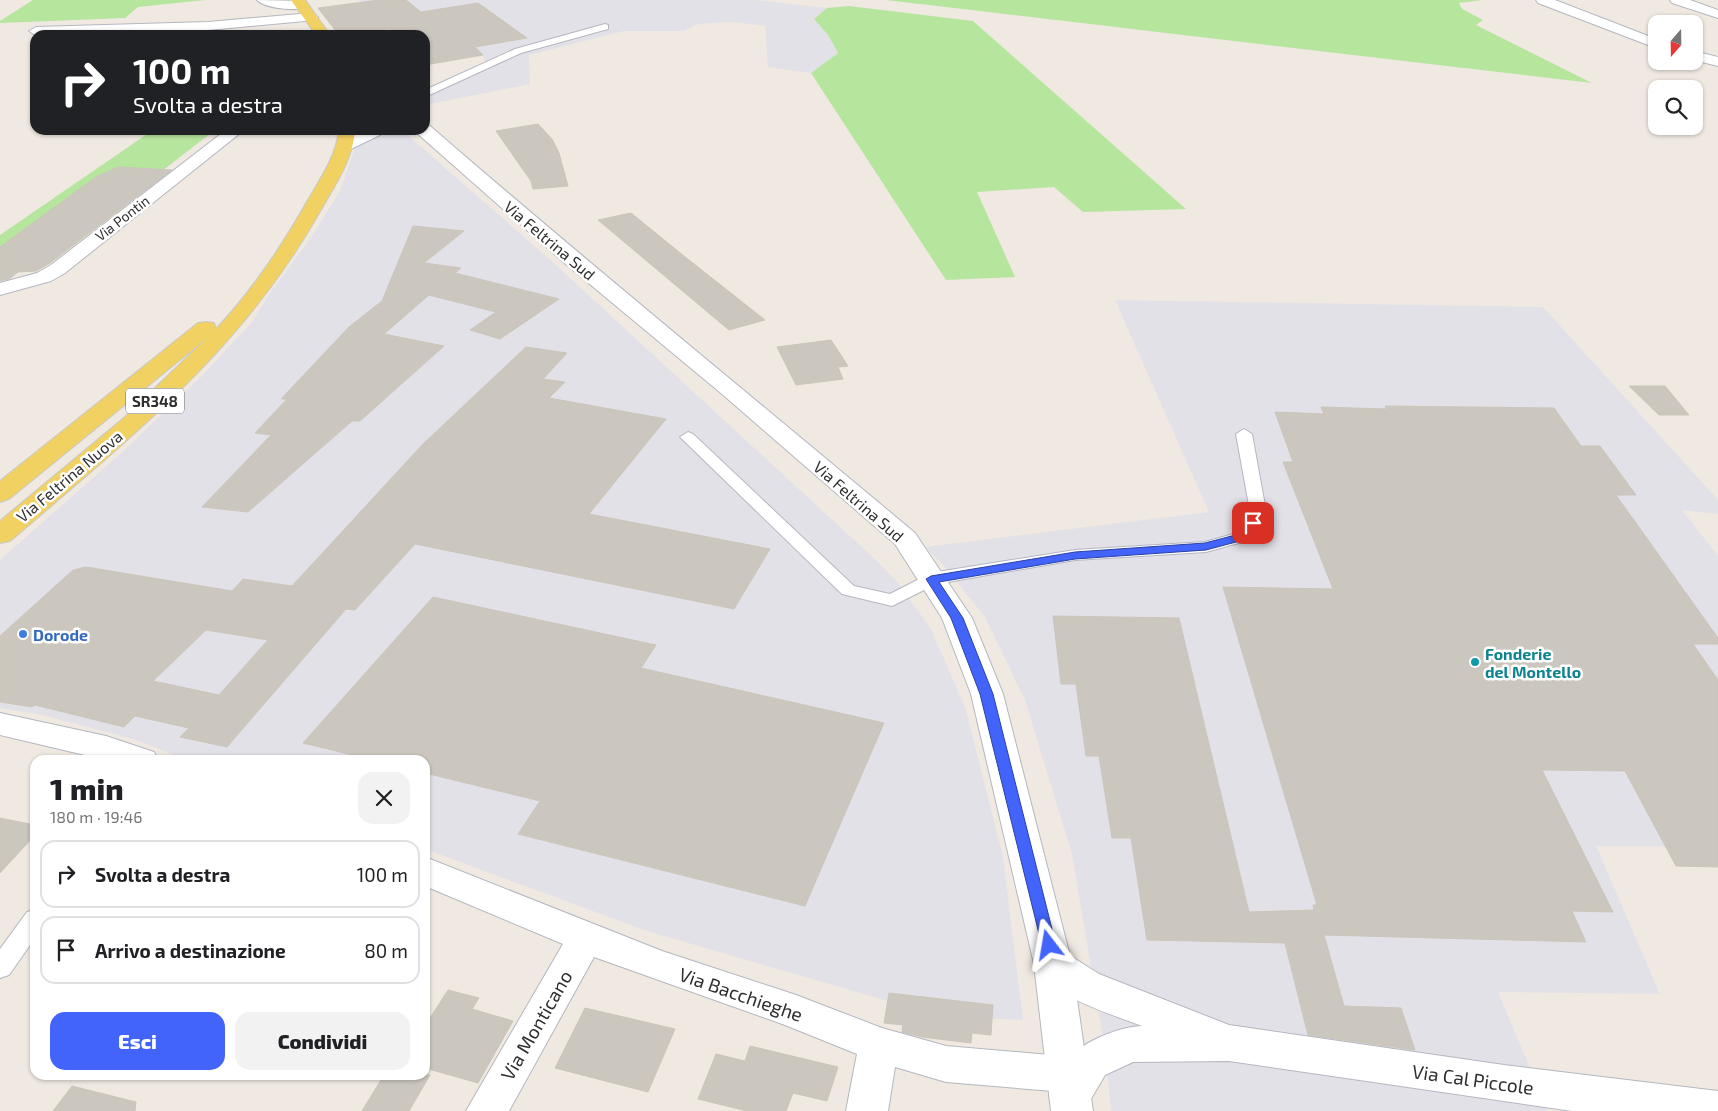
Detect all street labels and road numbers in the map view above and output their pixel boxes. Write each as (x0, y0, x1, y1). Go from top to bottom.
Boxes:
street label: Via Pontin (92, 192, 152, 244)
street label: Via Feltrina Sud (501, 196, 599, 284)
road number: SR348 (126, 388, 184, 414)
street label: Via Feltrina Nuova (12, 426, 126, 526)
street label: Via Feltrina Sud (810, 457, 908, 545)
street label: Via Bacchieghe (676, 962, 806, 1026)
street label: Via Monticano (495, 966, 577, 1084)
street label: Via Cal Piccole (1411, 1059, 1535, 1099)

